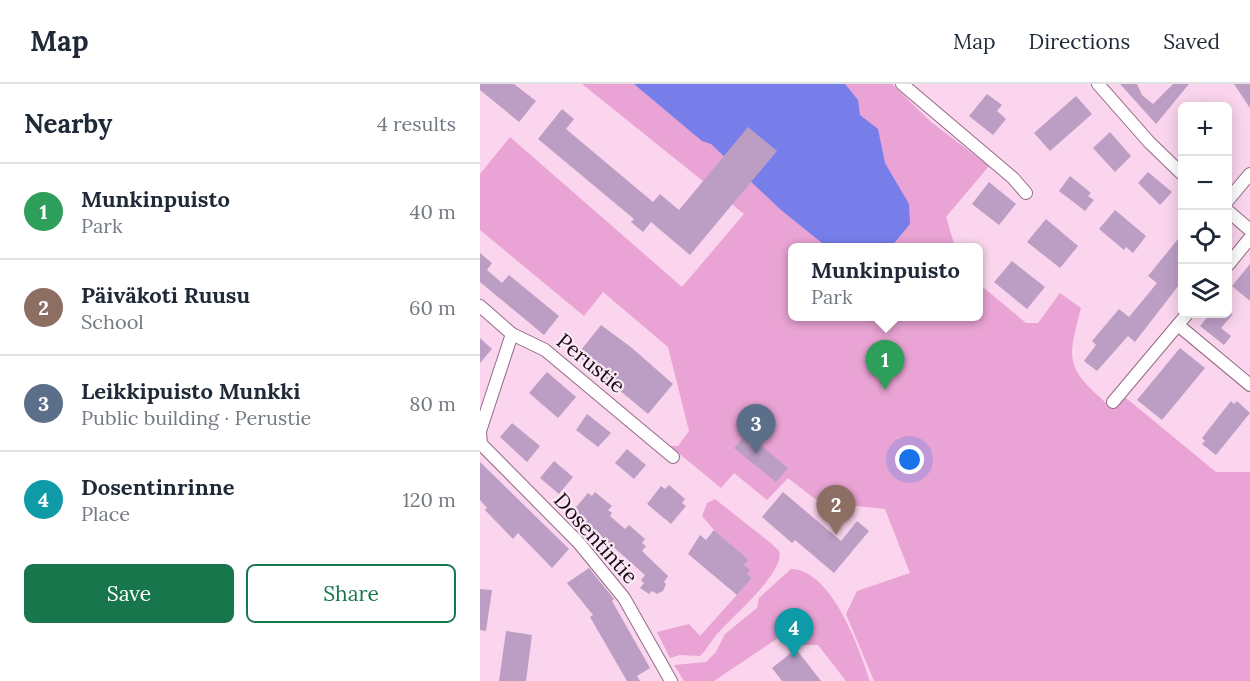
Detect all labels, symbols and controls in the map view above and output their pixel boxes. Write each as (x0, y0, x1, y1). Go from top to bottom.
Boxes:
text: Map (30, 23, 89, 59)
text: Map (953, 28, 996, 55)
text: Directions (1029, 28, 1130, 55)
text: Saved (1163, 28, 1220, 55)
map controls (1178, 102, 1232, 318)
button: + (1178, 102, 1232, 156)
text: Nearby (24, 107, 112, 140)
text: 4 results (377, 111, 456, 136)
button: − (1178, 156, 1232, 210)
text: Munkinpuisto (81, 185, 230, 213)
text: 1 (39, 199, 48, 224)
text: 40 m (410, 199, 456, 224)
button: locate (1178, 210, 1232, 264)
text: Park (81, 213, 123, 238)
popup (788, 243, 983, 321)
text: Munkinpuisto (811, 256, 960, 284)
button: layers (1178, 264, 1232, 318)
text: Päiväkoti Ruusu (81, 281, 250, 309)
text: Park (811, 284, 853, 309)
text: 2 (38, 295, 49, 320)
text: 60 m (409, 295, 456, 320)
text: School (81, 309, 144, 334)
street label: Perustie (551, 327, 631, 399)
pin: 1 (866, 340, 904, 390)
text: Leikkipuisto Munkki (81, 377, 301, 405)
text: 3 (38, 391, 49, 416)
text: 80 m (409, 391, 456, 416)
pin: 3 (736, 404, 776, 454)
text: Public building · Perustie (81, 405, 311, 430)
your location (895, 445, 924, 474)
text: Dosentinrinne (81, 473, 235, 501)
pin: 2 (816, 486, 856, 535)
text: 4 (38, 487, 49, 512)
text: 120 m (402, 487, 456, 512)
street label: Dosentintie (548, 487, 644, 589)
text: Place (81, 501, 130, 526)
button: Save (24, 564, 234, 623)
button: Share (246, 564, 456, 623)
pin: 4 (774, 608, 814, 658)

